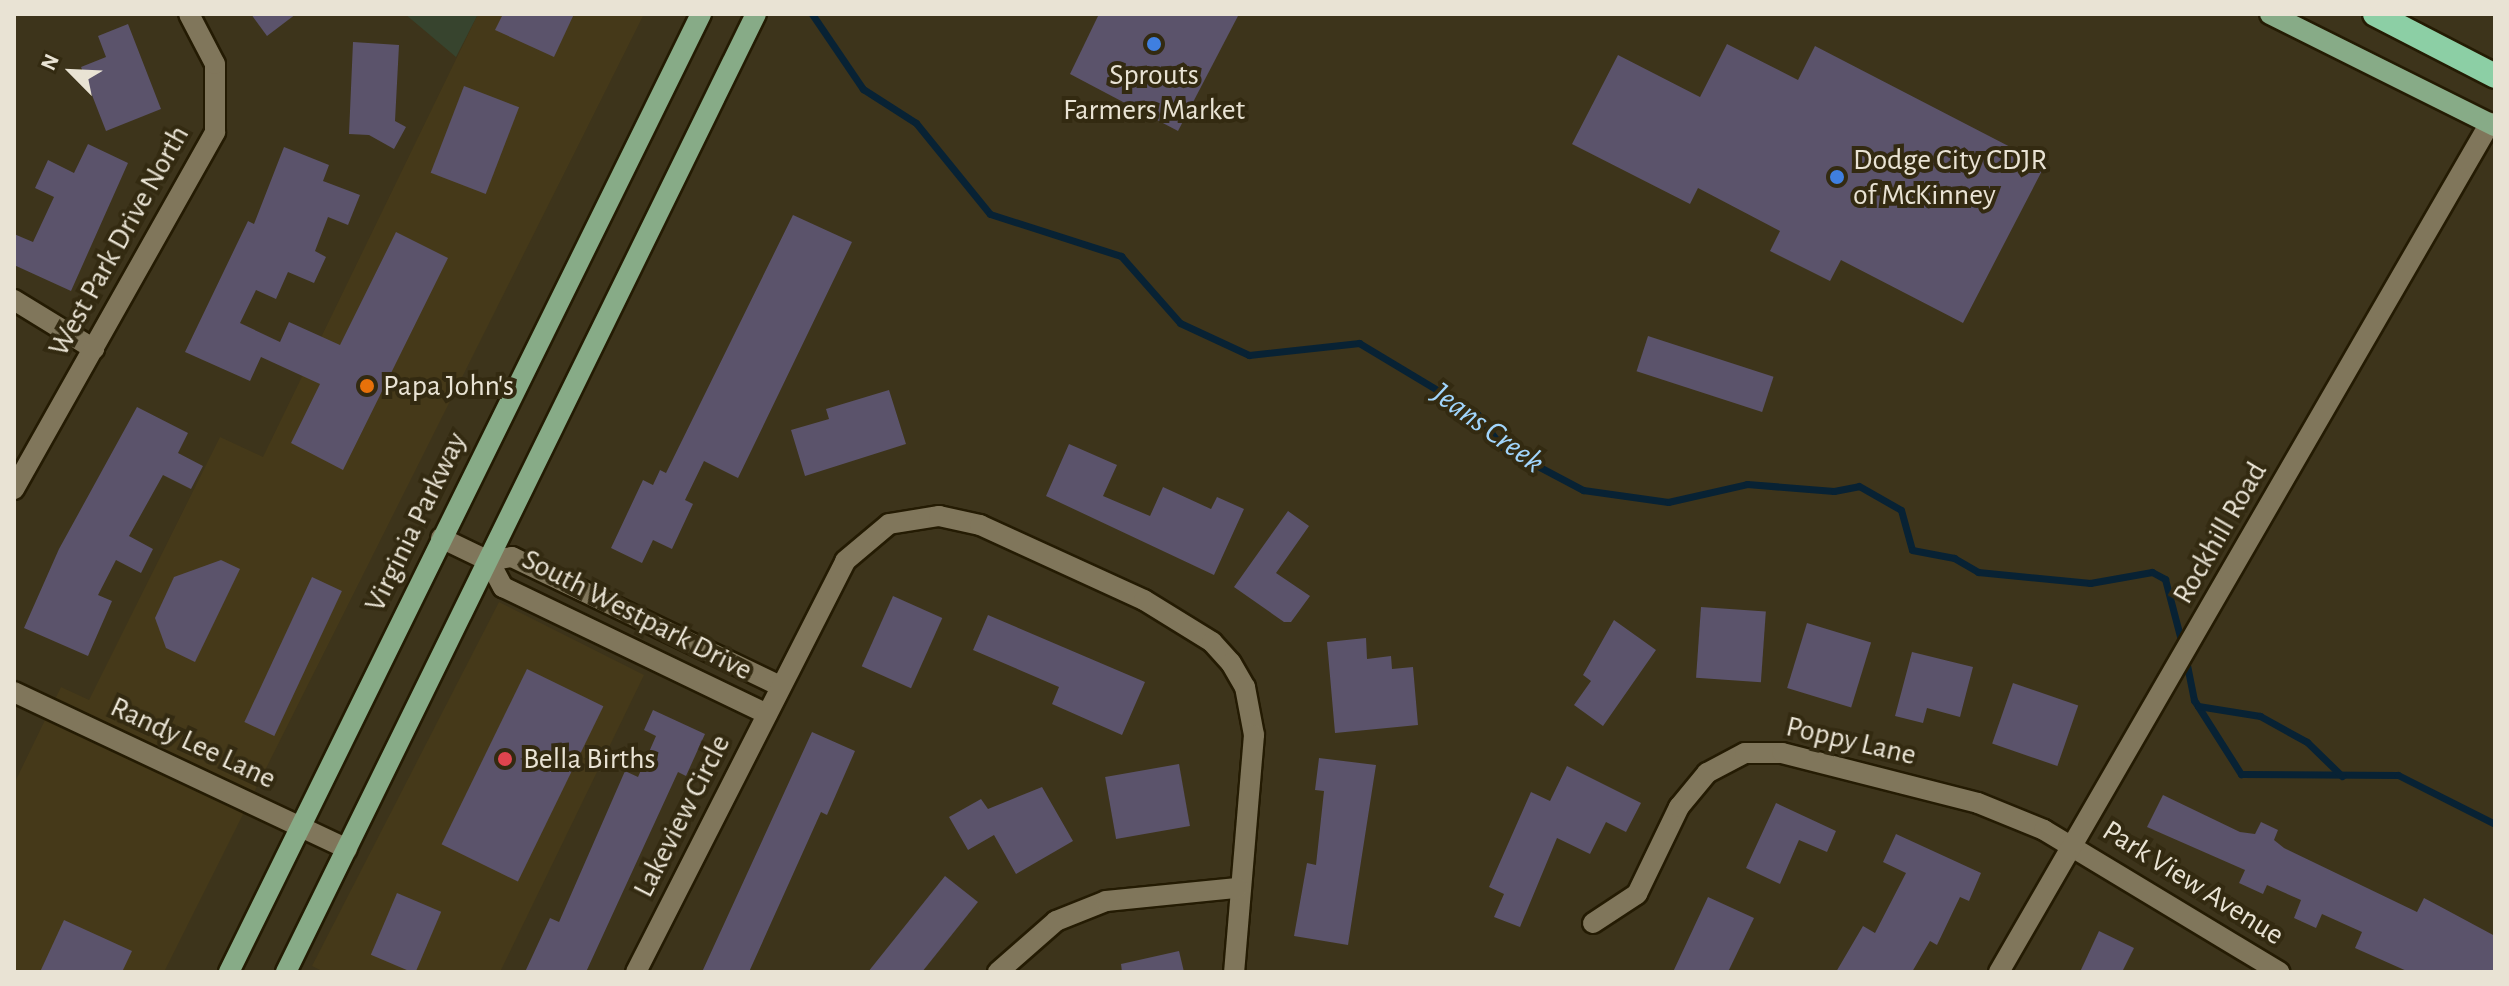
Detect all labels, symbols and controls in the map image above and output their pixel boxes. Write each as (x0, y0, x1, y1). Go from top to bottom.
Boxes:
north arrow (32, 32, 112, 112)
marker: Sprouts Farmers Market (1145, 35, 1163, 53)
text: N (37, 51, 63, 74)
place label: Sprouts Farmers Market (1063, 57, 1245, 128)
street label: West Park Drive North (41, 119, 197, 363)
place label: Dodge City CDJR of McKinney (1853, 142, 2047, 212)
marker: Dodge City CDJR of McKinney (1828, 168, 1846, 186)
place label: Papa John's (383, 368, 514, 404)
water label: Jeans Creek (1424, 374, 1552, 482)
marker: Papa John's (358, 377, 376, 395)
street label: Virginia Parkway (357, 426, 475, 618)
street label: Rockhill Road (2165, 456, 2275, 610)
street label: South Westpark Drive (516, 541, 758, 689)
street label: Randy Lee Lane (105, 689, 281, 797)
street label: Poppy Lane (1782, 709, 1920, 773)
street label: Lakeview Circle (626, 729, 738, 903)
place label: Bella Births (523, 741, 656, 777)
marker: Bella Births (494, 748, 516, 770)
street label: Park View Avenue (2096, 813, 2290, 953)

